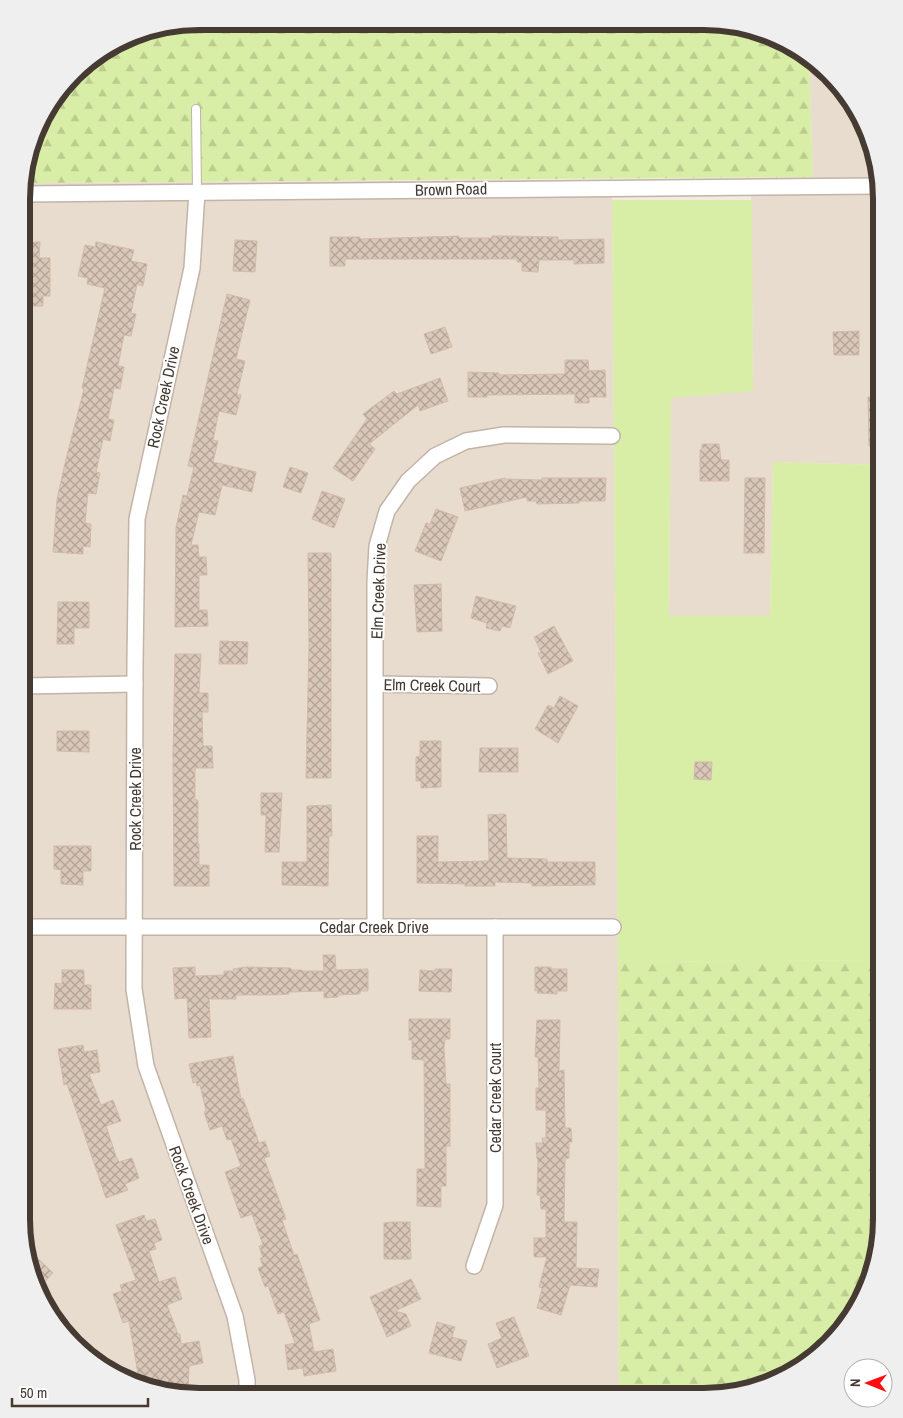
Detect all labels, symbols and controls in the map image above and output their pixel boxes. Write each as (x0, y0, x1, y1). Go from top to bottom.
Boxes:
street label: Brown Road (415, 177, 487, 201)
street label: Rock Creek Drive (141, 344, 185, 450)
street label: Elm Creek Drive (365, 543, 391, 639)
street label: Elm Creek Court (383, 673, 481, 697)
street label: Rock Creek Drive (124, 747, 146, 851)
street label: Cedar Creek Drive (319, 916, 429, 938)
street label: Cedar Creek Court (484, 1043, 506, 1153)
street label: Rock Creek Drive (164, 1143, 220, 1247)
north arrow (843, 1358, 893, 1408)
scale bar (12, 1376, 149, 1408)
text: N (846, 1378, 864, 1387)
text: 50 m (20, 1382, 47, 1403)

